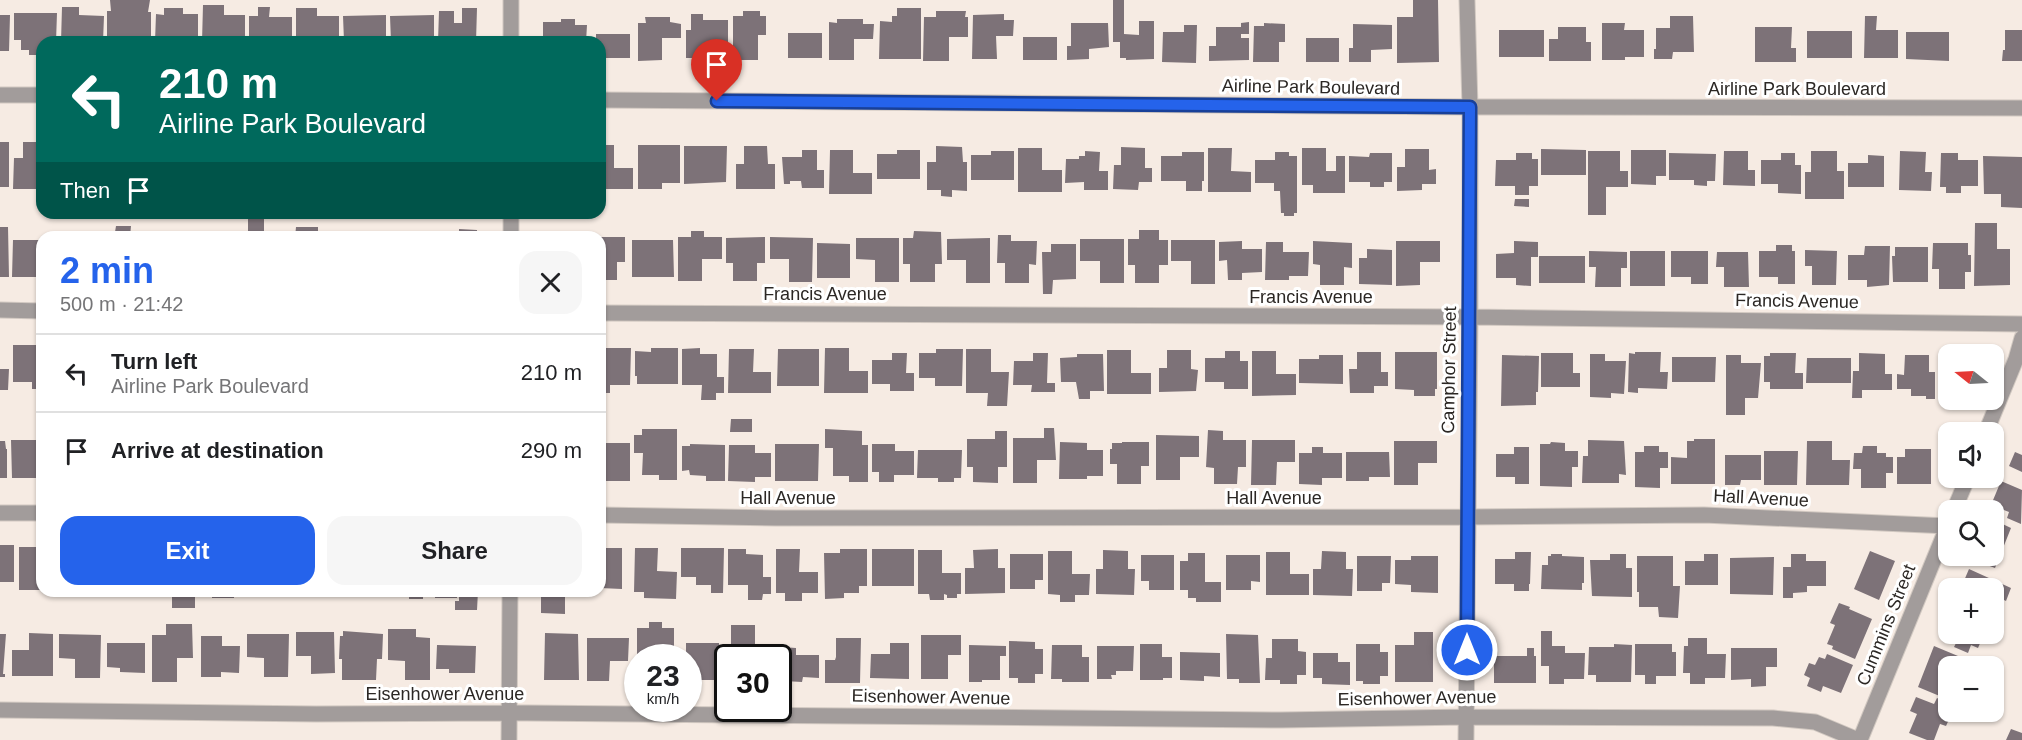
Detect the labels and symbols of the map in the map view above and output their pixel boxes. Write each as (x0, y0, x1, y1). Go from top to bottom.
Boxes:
pin (691, 39, 742, 101)
street label: Airline Park Boulevard (1222, 75, 1400, 99)
street label: Airline Park Boulevard (1708, 79, 1886, 99)
street label: Francis Avenue (763, 284, 887, 304)
street label: Francis Avenue (1249, 287, 1373, 307)
street label: Francis Avenue (1735, 290, 1859, 312)
street label: Camphor Street (1438, 306, 1460, 434)
north arrow (1938, 344, 2004, 410)
street label: Hall Avenue (1713, 486, 1809, 510)
street label: Hall Avenue (740, 488, 836, 508)
street label: Hall Avenue (1226, 488, 1322, 508)
street label: Cummins Street (1853, 561, 1919, 689)
position arrow (1435, 618, 1499, 682)
speed limit sign: 30 (714, 644, 792, 722)
street label: Eisenhower Avenue (366, 684, 524, 704)
street label: Eisenhower Avenue (851, 686, 1011, 708)
street label: Eisenhower Avenue (1337, 687, 1497, 709)

